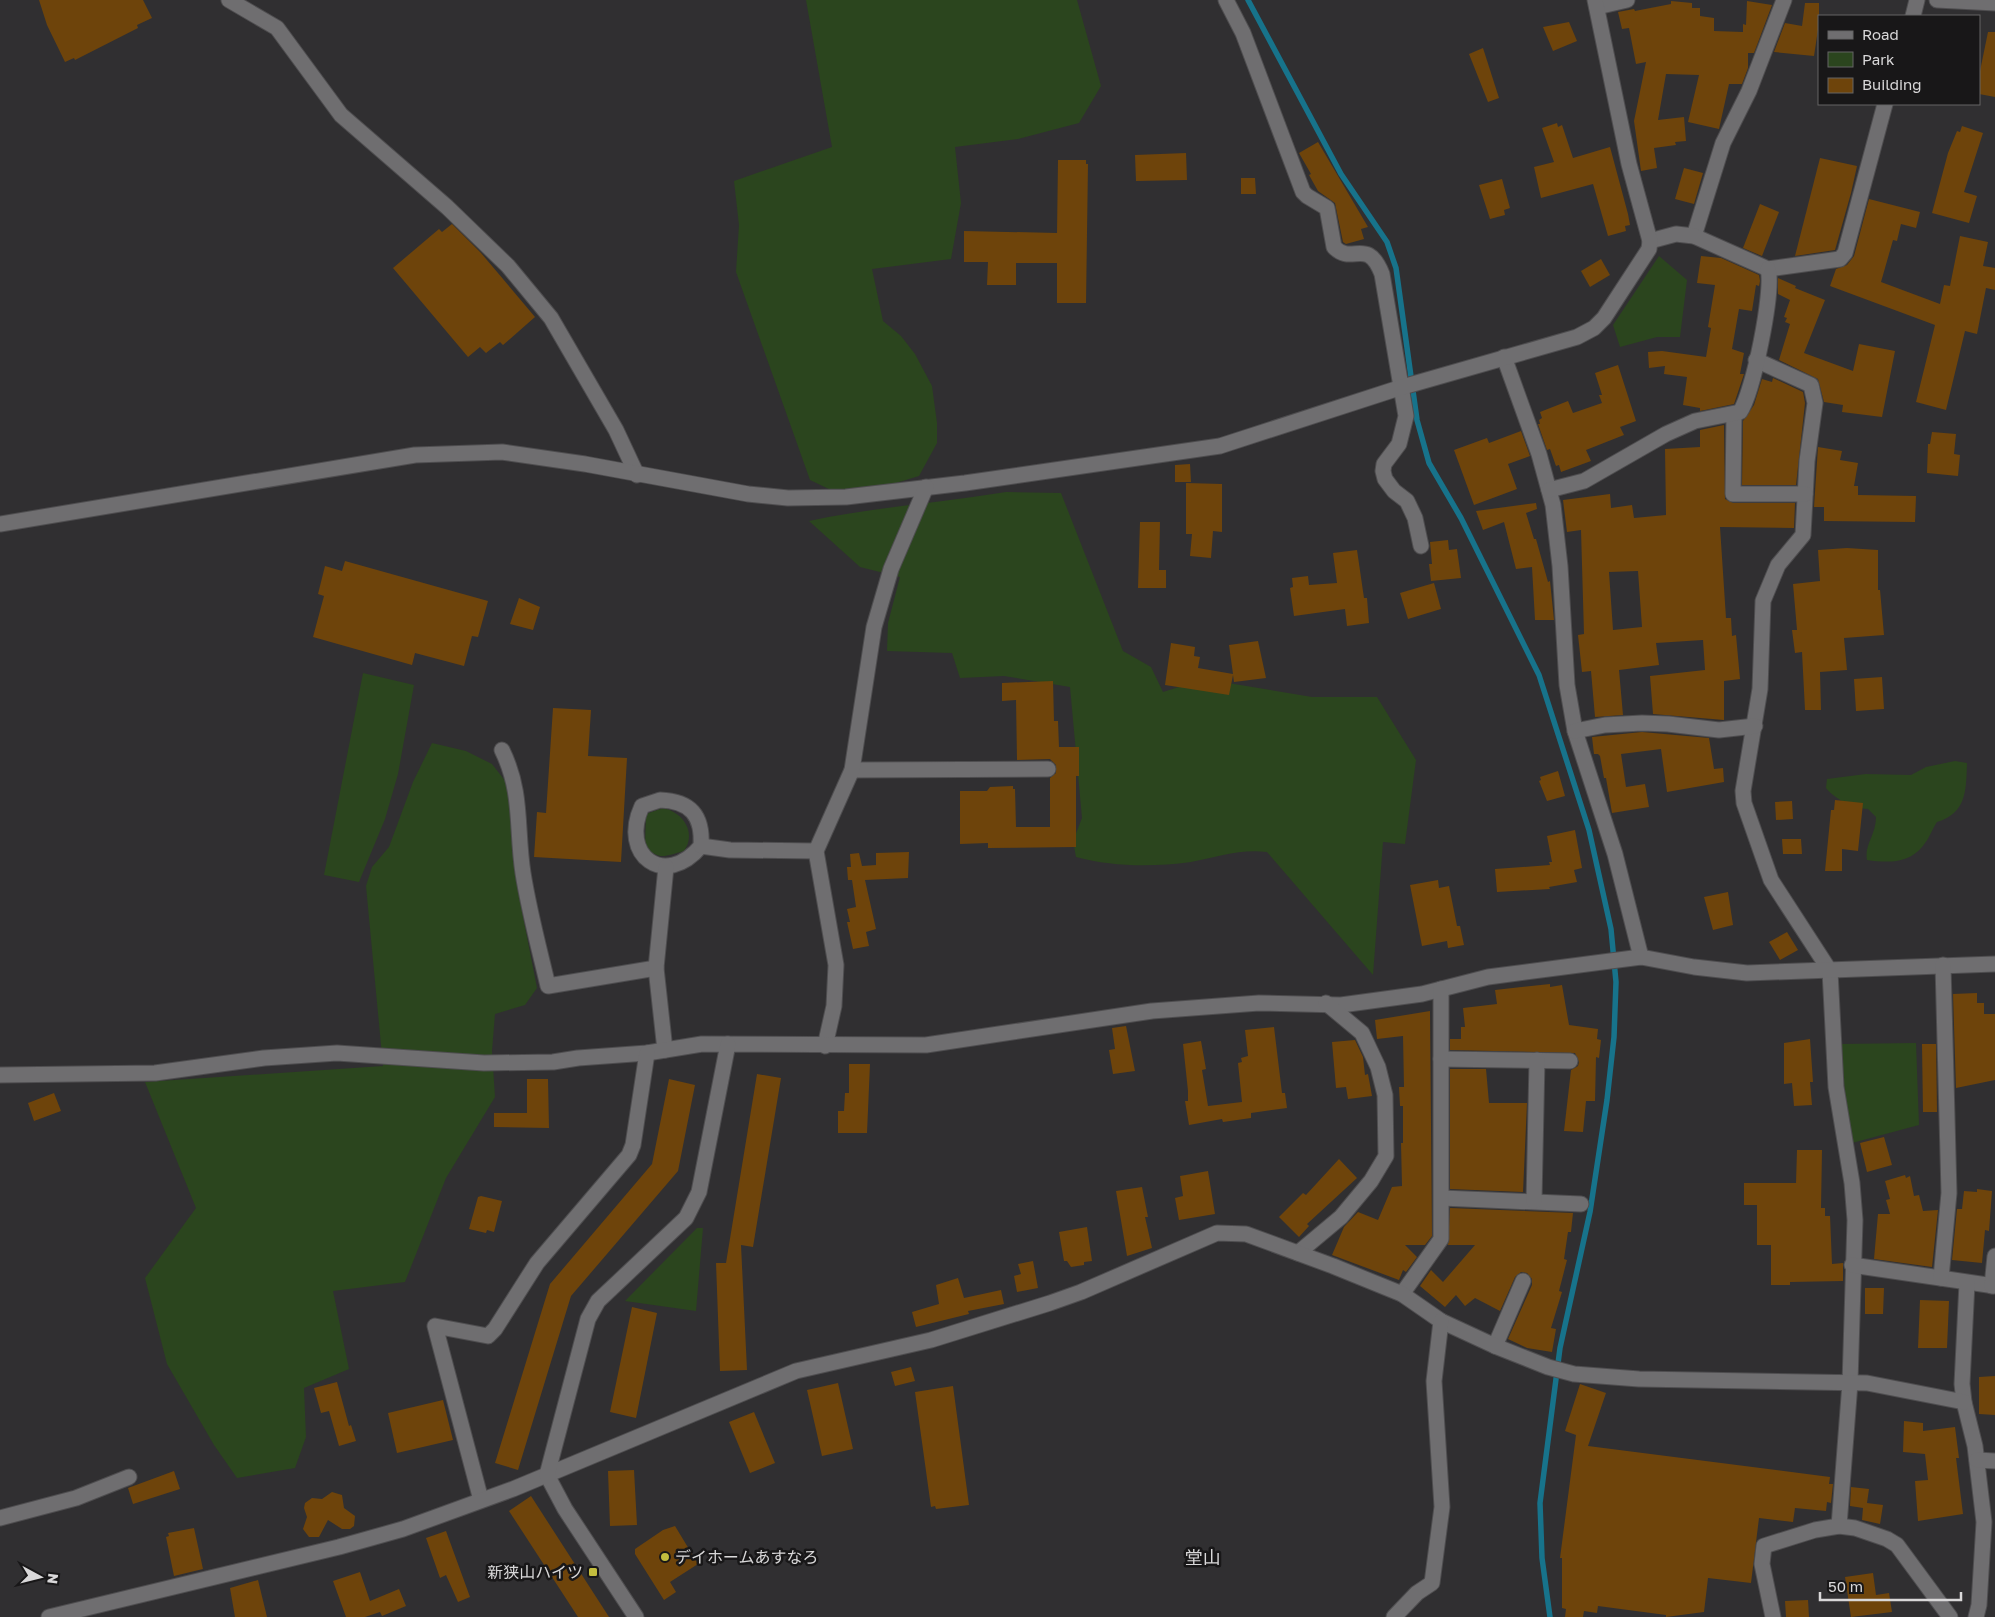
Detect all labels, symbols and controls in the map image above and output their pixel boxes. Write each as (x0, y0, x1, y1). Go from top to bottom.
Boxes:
legend (1818, 15, 1980, 105)
text: Road (1862, 25, 1899, 43)
text: Park (1862, 50, 1895, 68)
text: Building (1862, 75, 1922, 93)
district label: 堂山 (1185, 1546, 1221, 1568)
place label: デイホームあすなろ (675, 1547, 819, 1567)
marker: デイホームあすなろ (659, 1551, 671, 1563)
north arrow (15, 1552, 65, 1602)
place label: 新狭山ハイツ (487, 1562, 583, 1582)
marker: 新狭山ハイツ (587, 1566, 599, 1578)
scale bar (1820, 1570, 1961, 1602)
text: N (44, 1572, 62, 1585)
text: 50 m (1828, 1577, 1863, 1595)

